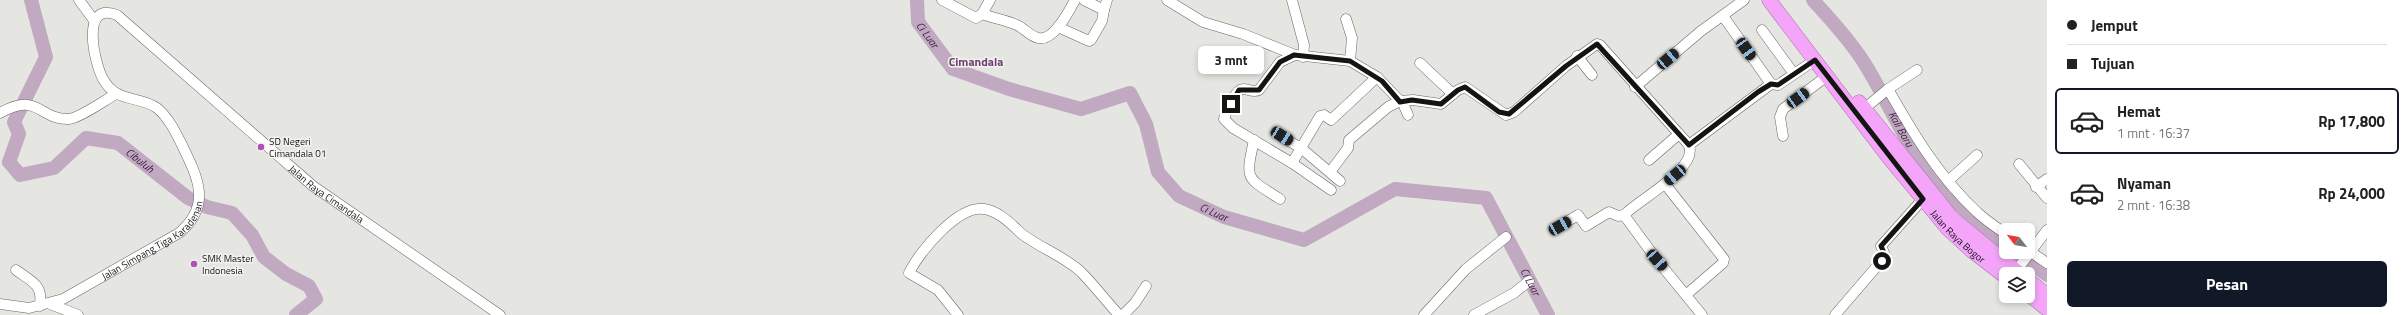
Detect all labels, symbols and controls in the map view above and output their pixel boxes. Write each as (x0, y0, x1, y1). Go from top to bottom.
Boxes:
text: Jemput (2091, 14, 2138, 37)
water label: Ci Luar (912, 18, 944, 53)
car (1734, 36, 1758, 62)
callout: 3 mnt (1198, 46, 1264, 74)
car (1655, 47, 1681, 71)
text: 3 mnt (1215, 50, 1247, 70)
district label: Cimandala (949, 52, 1003, 71)
text: Tujuan (2091, 52, 2135, 75)
car (1785, 86, 1811, 110)
route end (1222, 95, 1240, 113)
text: Hemat (2117, 100, 2160, 123)
icon: car (2069, 103, 2105, 139)
water label: Kali Baru (1885, 108, 1918, 151)
text: Rp 17,800 (2318, 110, 2385, 133)
text: 1 mnt · 16:37 (2117, 123, 2190, 143)
car (1269, 125, 1295, 147)
place label: SD Negeri Cimandala 01 (269, 134, 326, 161)
marker: SD Negeri Cimandala 01 (256, 142, 266, 152)
water label: Cibuluh (122, 144, 158, 177)
street label: Jalan Raya Cimandala (286, 161, 367, 227)
car (1662, 163, 1688, 187)
text: Nyaman (2117, 172, 2171, 195)
icon: car (2069, 175, 2105, 211)
text: Rp 24,000 (2318, 182, 2385, 205)
text: 2 mnt · 16:38 (2117, 195, 2190, 215)
water label: Ci Luar (1197, 199, 1231, 226)
street label: Jalan Simpang Tiga Karadenan (99, 200, 207, 284)
street label: Jalan Raya Bogor (1927, 207, 1989, 267)
car (1547, 215, 1573, 237)
north arrow (1999, 223, 2035, 259)
map controls (1999, 223, 2035, 303)
car (1645, 247, 1669, 273)
place label: SMK Master Indonesia (202, 251, 254, 278)
route start (1873, 252, 1891, 270)
marker: SMK Master Indonesia (189, 259, 199, 269)
button: Pesan (2067, 261, 2387, 307)
water label: Ci Luar (1516, 265, 1545, 300)
button: layers (1999, 267, 2035, 303)

